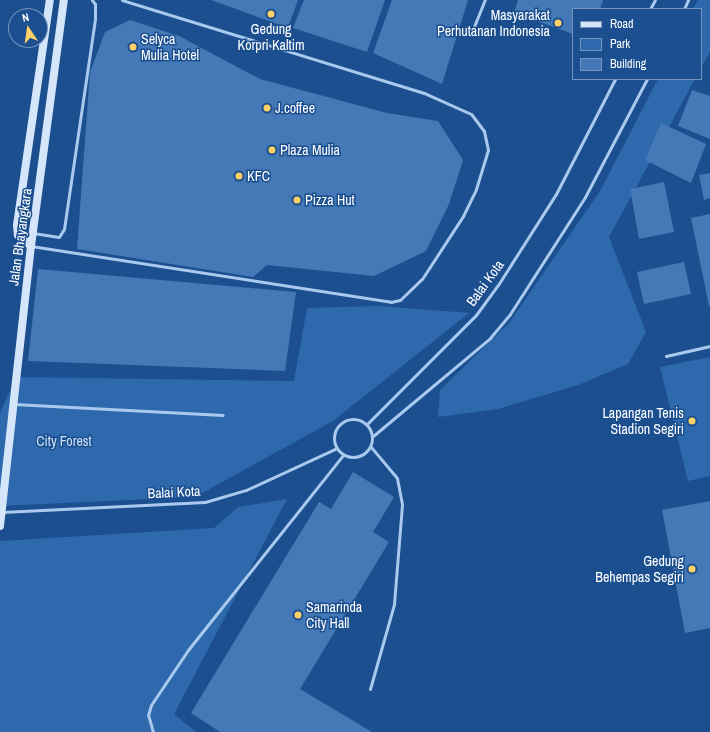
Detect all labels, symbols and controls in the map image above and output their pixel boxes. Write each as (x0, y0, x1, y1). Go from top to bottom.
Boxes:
place label: Masyarakat Perhutanan Indonesia (437, 7, 550, 40)
north arrow (8, 8, 48, 48)
legend (572, 8, 702, 80)
marker: Gedung Korpri Kaltim (266, 9, 276, 19)
text: N (21, 10, 30, 25)
text: Road (610, 16, 634, 32)
marker: Masyarakat Perhutanan Indonesia (553, 18, 563, 28)
place label: Gedung Korpri Kaltim (238, 21, 304, 54)
place label: Selyca Mulia Hotel (141, 31, 199, 64)
text: Park (610, 36, 630, 52)
marker: Selyca Mulia Hotel (128, 42, 138, 52)
text: Building (610, 56, 646, 72)
place label: J.coffee (275, 100, 315, 116)
marker: J.coffee (262, 103, 272, 113)
place label: Plaza Mulia (280, 142, 340, 158)
marker: Plaza Mulia (267, 145, 277, 155)
place label: KFC (247, 168, 270, 184)
marker: KFC (234, 171, 244, 181)
street label: Jalan Bhayangkara (5, 187, 35, 287)
place label: Pizza Hut (305, 192, 355, 208)
marker: Pizza Hut (292, 195, 302, 205)
street label: Balai Kota (463, 257, 507, 309)
place label: Lapangan Tenis Stadion Segiri (602, 405, 684, 438)
marker: Lapangan Tenis Stadion Segiri (687, 416, 697, 426)
park label: City Forest (36, 433, 92, 449)
street label: Balai Kota (147, 482, 201, 502)
place label: Gedung Behempas Segiri (595, 553, 684, 586)
marker: Gedung Behempas Segiri (687, 564, 697, 574)
place label: Samarinda City Hall (306, 599, 362, 632)
marker: Samarinda City Hall (293, 610, 303, 620)

